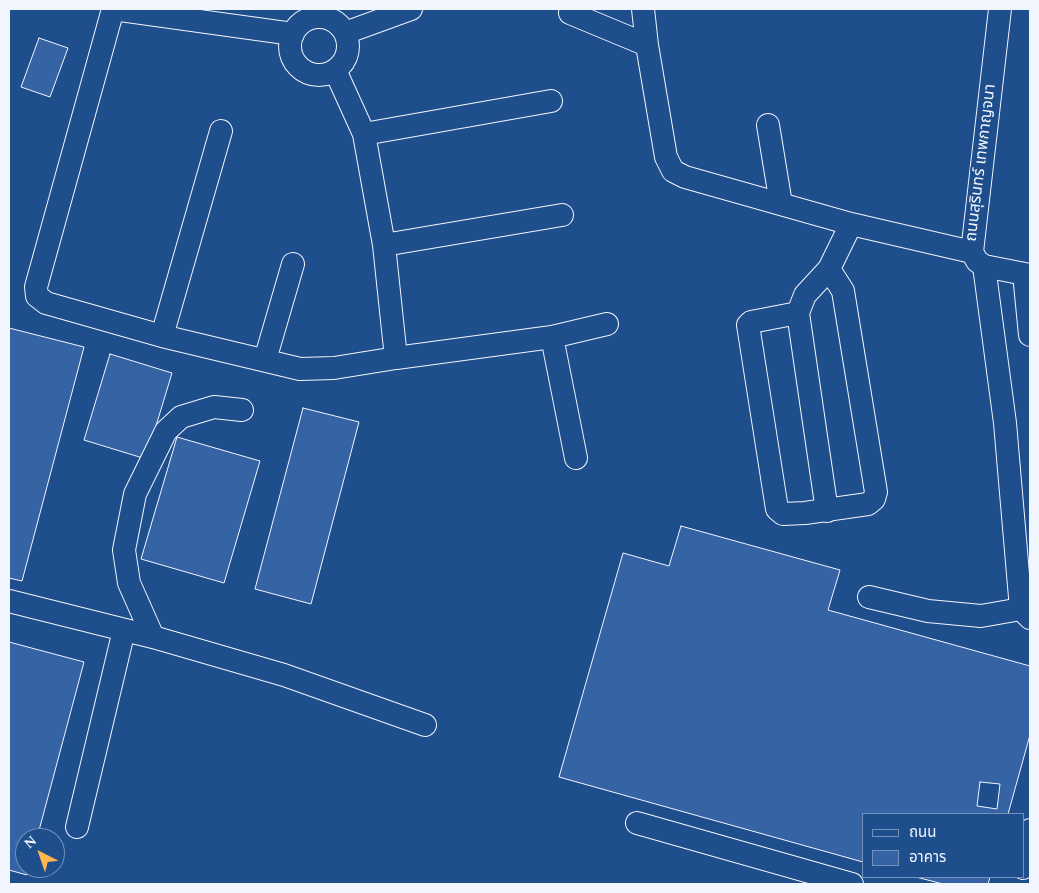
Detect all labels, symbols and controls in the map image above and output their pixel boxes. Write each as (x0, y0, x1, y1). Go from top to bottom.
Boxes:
street label: ถนนสุรินทร์ เทพกาญจนา (963, 83, 1001, 243)
legend (862, 813, 1024, 878)
text: ถนน (909, 821, 936, 844)
north arrow (15, 828, 65, 878)
text: N (19, 830, 42, 854)
text: อาคาร (909, 846, 946, 869)

